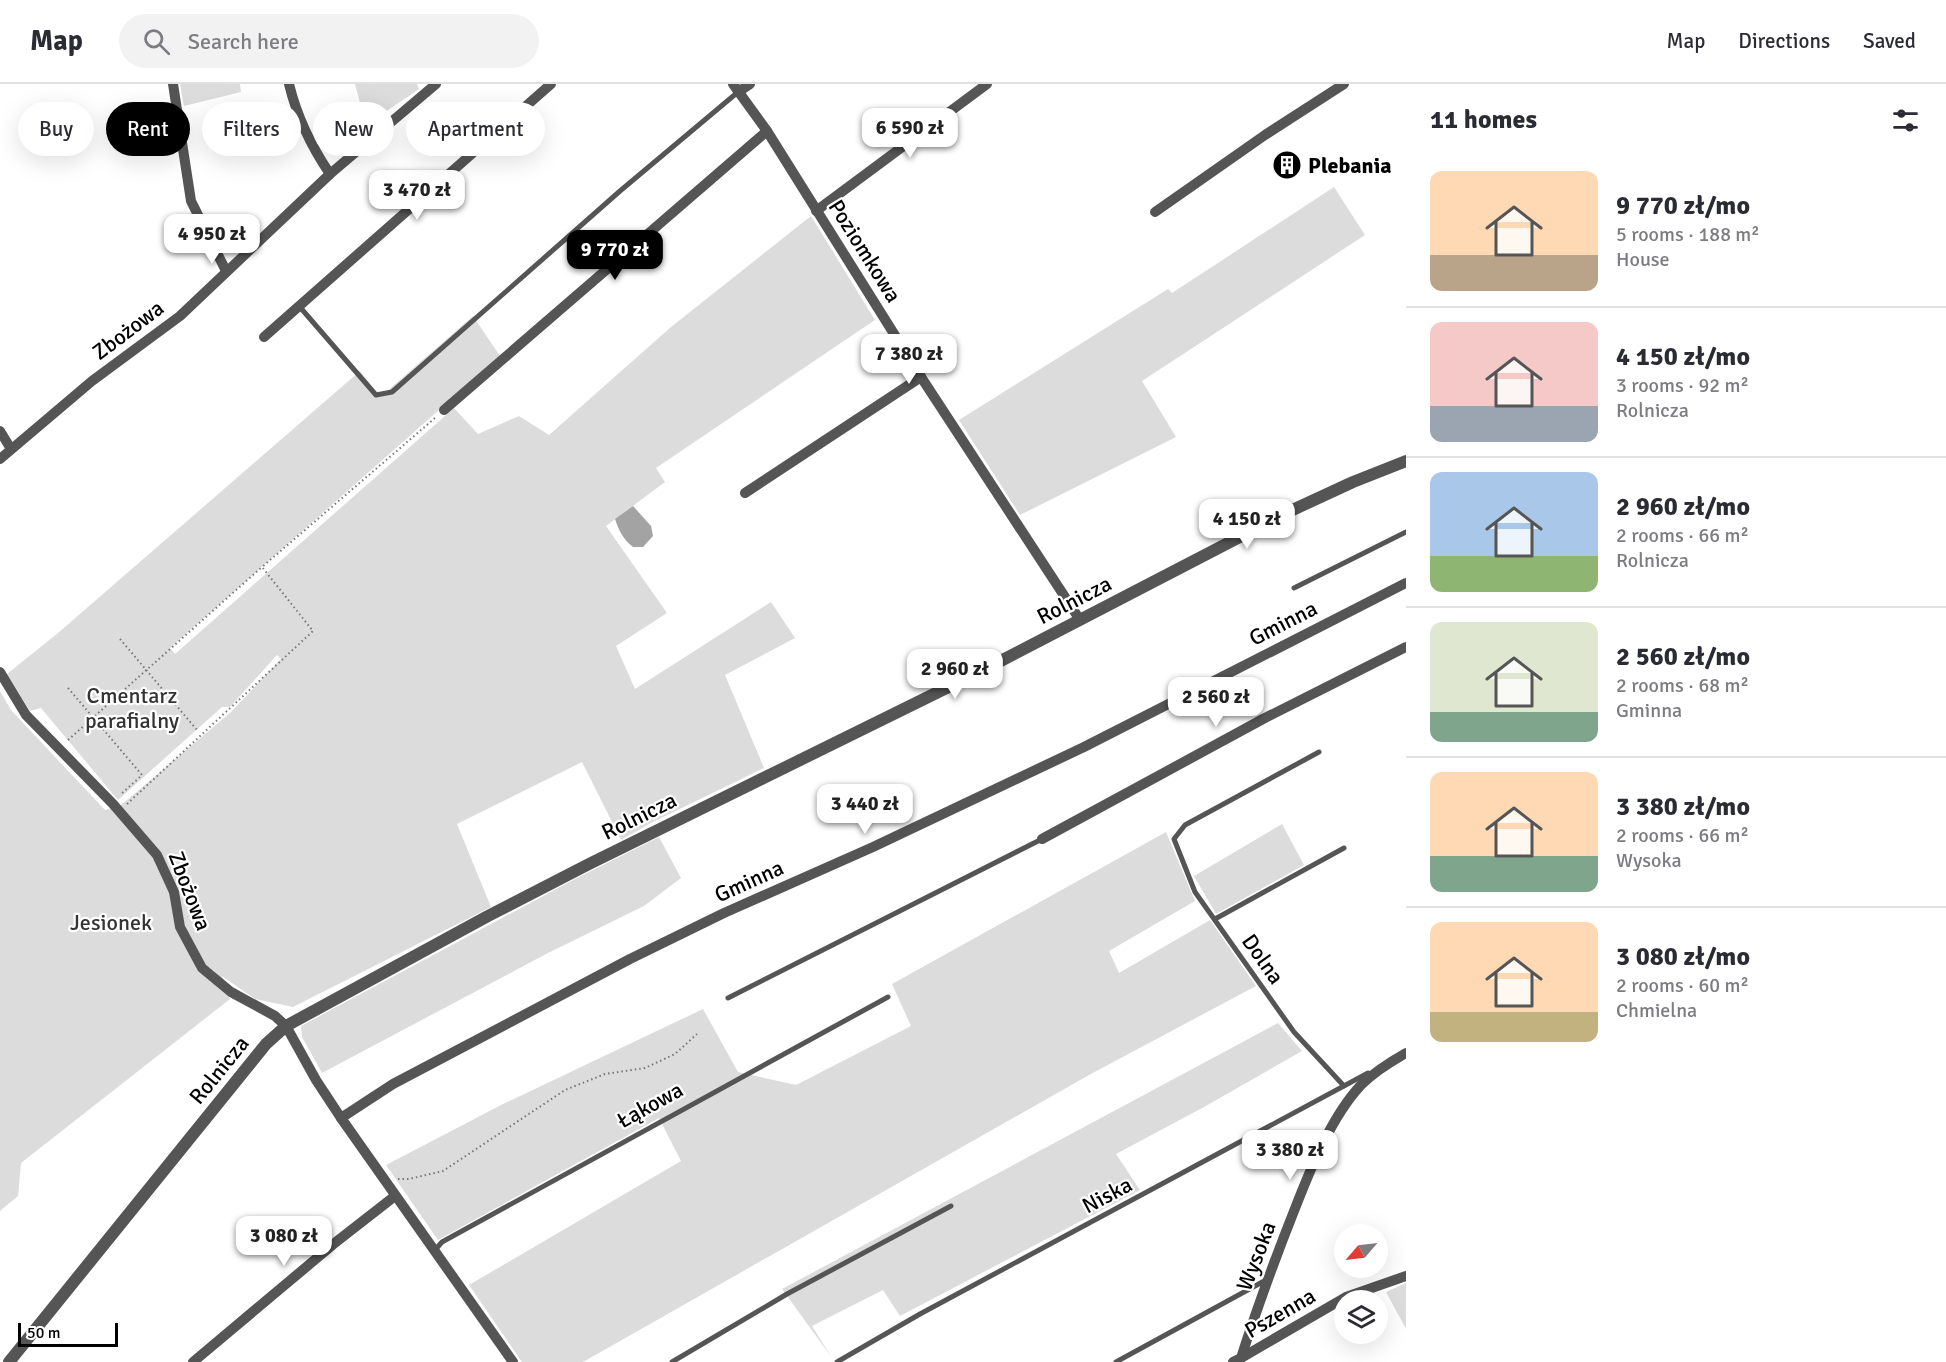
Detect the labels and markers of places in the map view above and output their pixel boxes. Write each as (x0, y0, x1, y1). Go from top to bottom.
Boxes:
pin: 6 590 zł (848, 108, 972, 159)
building icon: Plebania (1271, 149, 1303, 181)
place label: Plebania (1308, 152, 1391, 179)
pin: 3 470 zł (355, 170, 479, 221)
pin: 4 950 zł (150, 214, 274, 265)
pin: 9 770 zł (553, 230, 677, 281)
pin: 7 380 zł (847, 334, 971, 385)
pin: 4 150 zł (1185, 499, 1309, 550)
pin: 2 960 zł (893, 649, 1017, 700)
pin: 2 560 zł (1154, 677, 1278, 728)
pin: 3 440 zł (803, 784, 927, 835)
pin: 3 380 zł (1228, 1130, 1352, 1181)
pin: 3 080 zł (222, 1216, 346, 1267)

